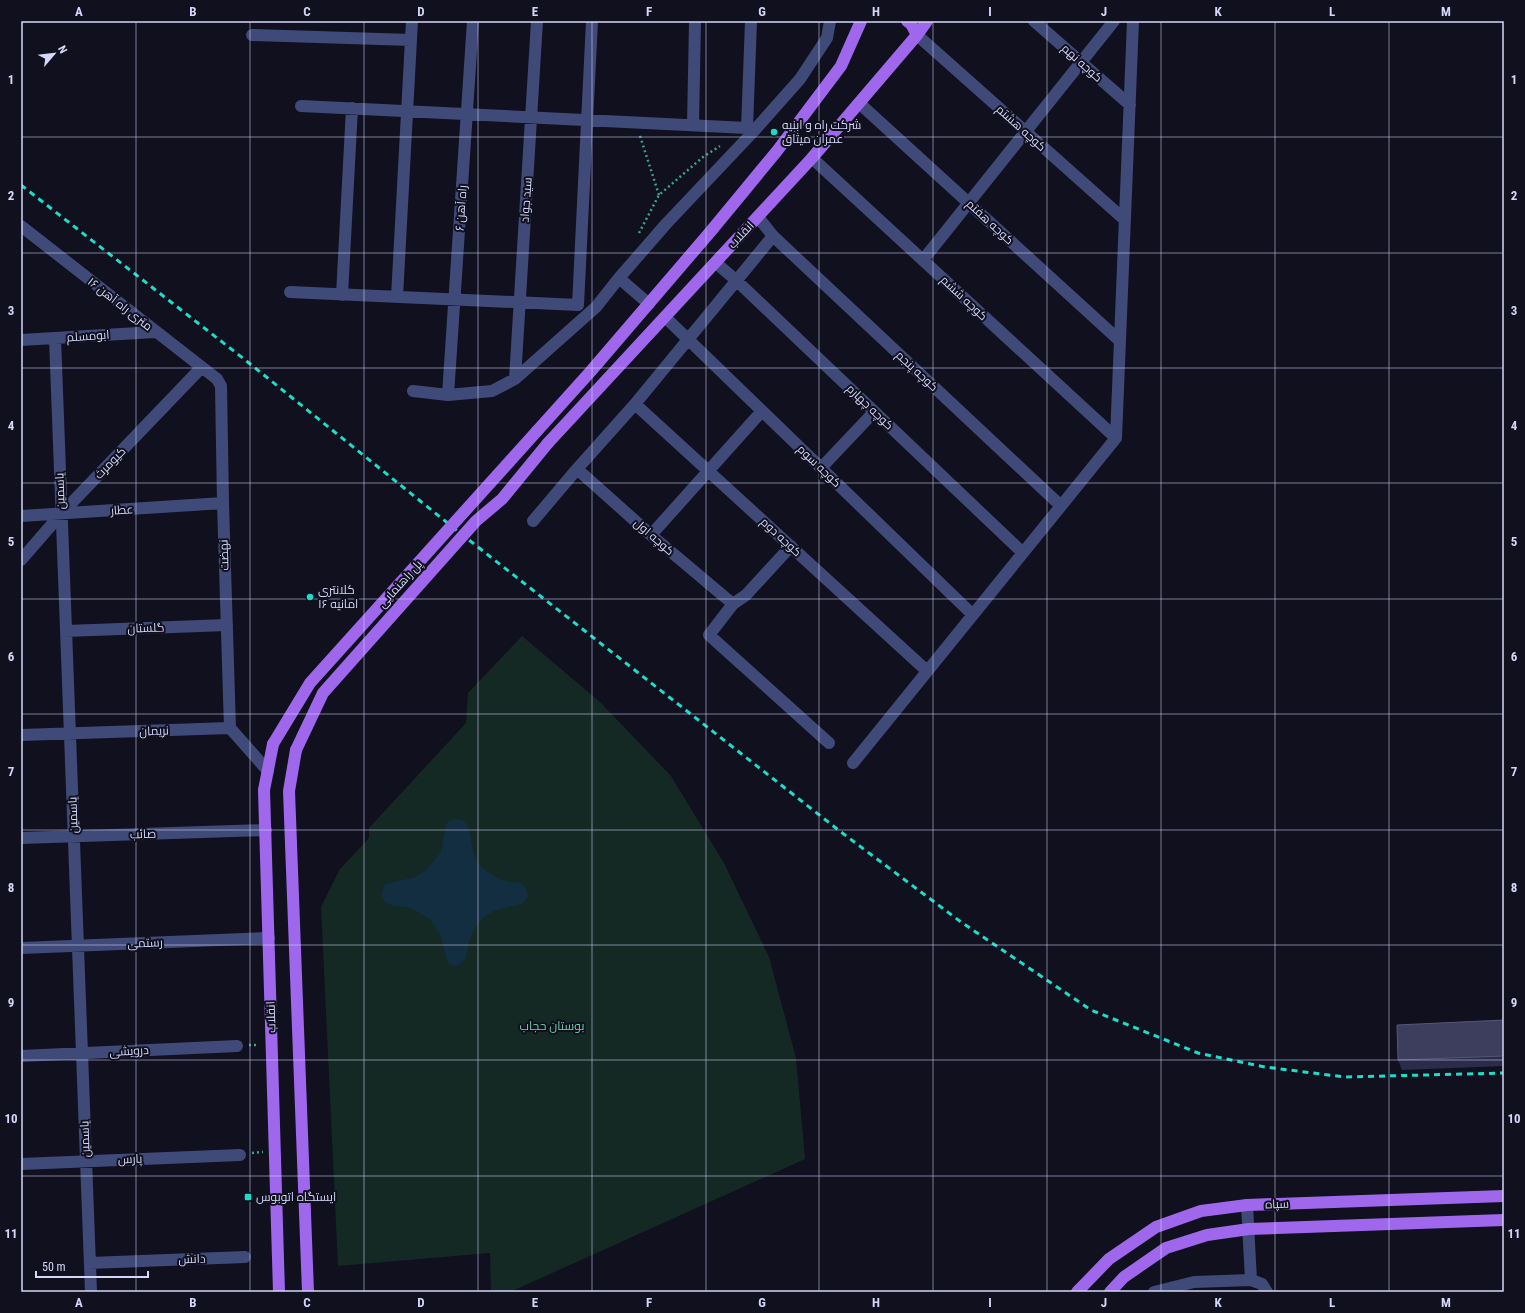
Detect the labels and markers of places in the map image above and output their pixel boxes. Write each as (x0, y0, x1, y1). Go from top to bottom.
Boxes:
place label: شرکت راه و ابنیه عمران میثاق (782, 118, 861, 146)
marker: شرکت راه و ابنیه عمران میثاق (769, 127, 779, 137)
place label: کلانتری ۱۶ امانیه (318, 583, 358, 611)
marker: کلانتری ۱۶ امانیه (305, 592, 315, 602)
place label: ایستگاه اتوبوس (256, 1190, 336, 1204)
marker: ایستگاه اتوبوس (243, 1192, 253, 1202)

